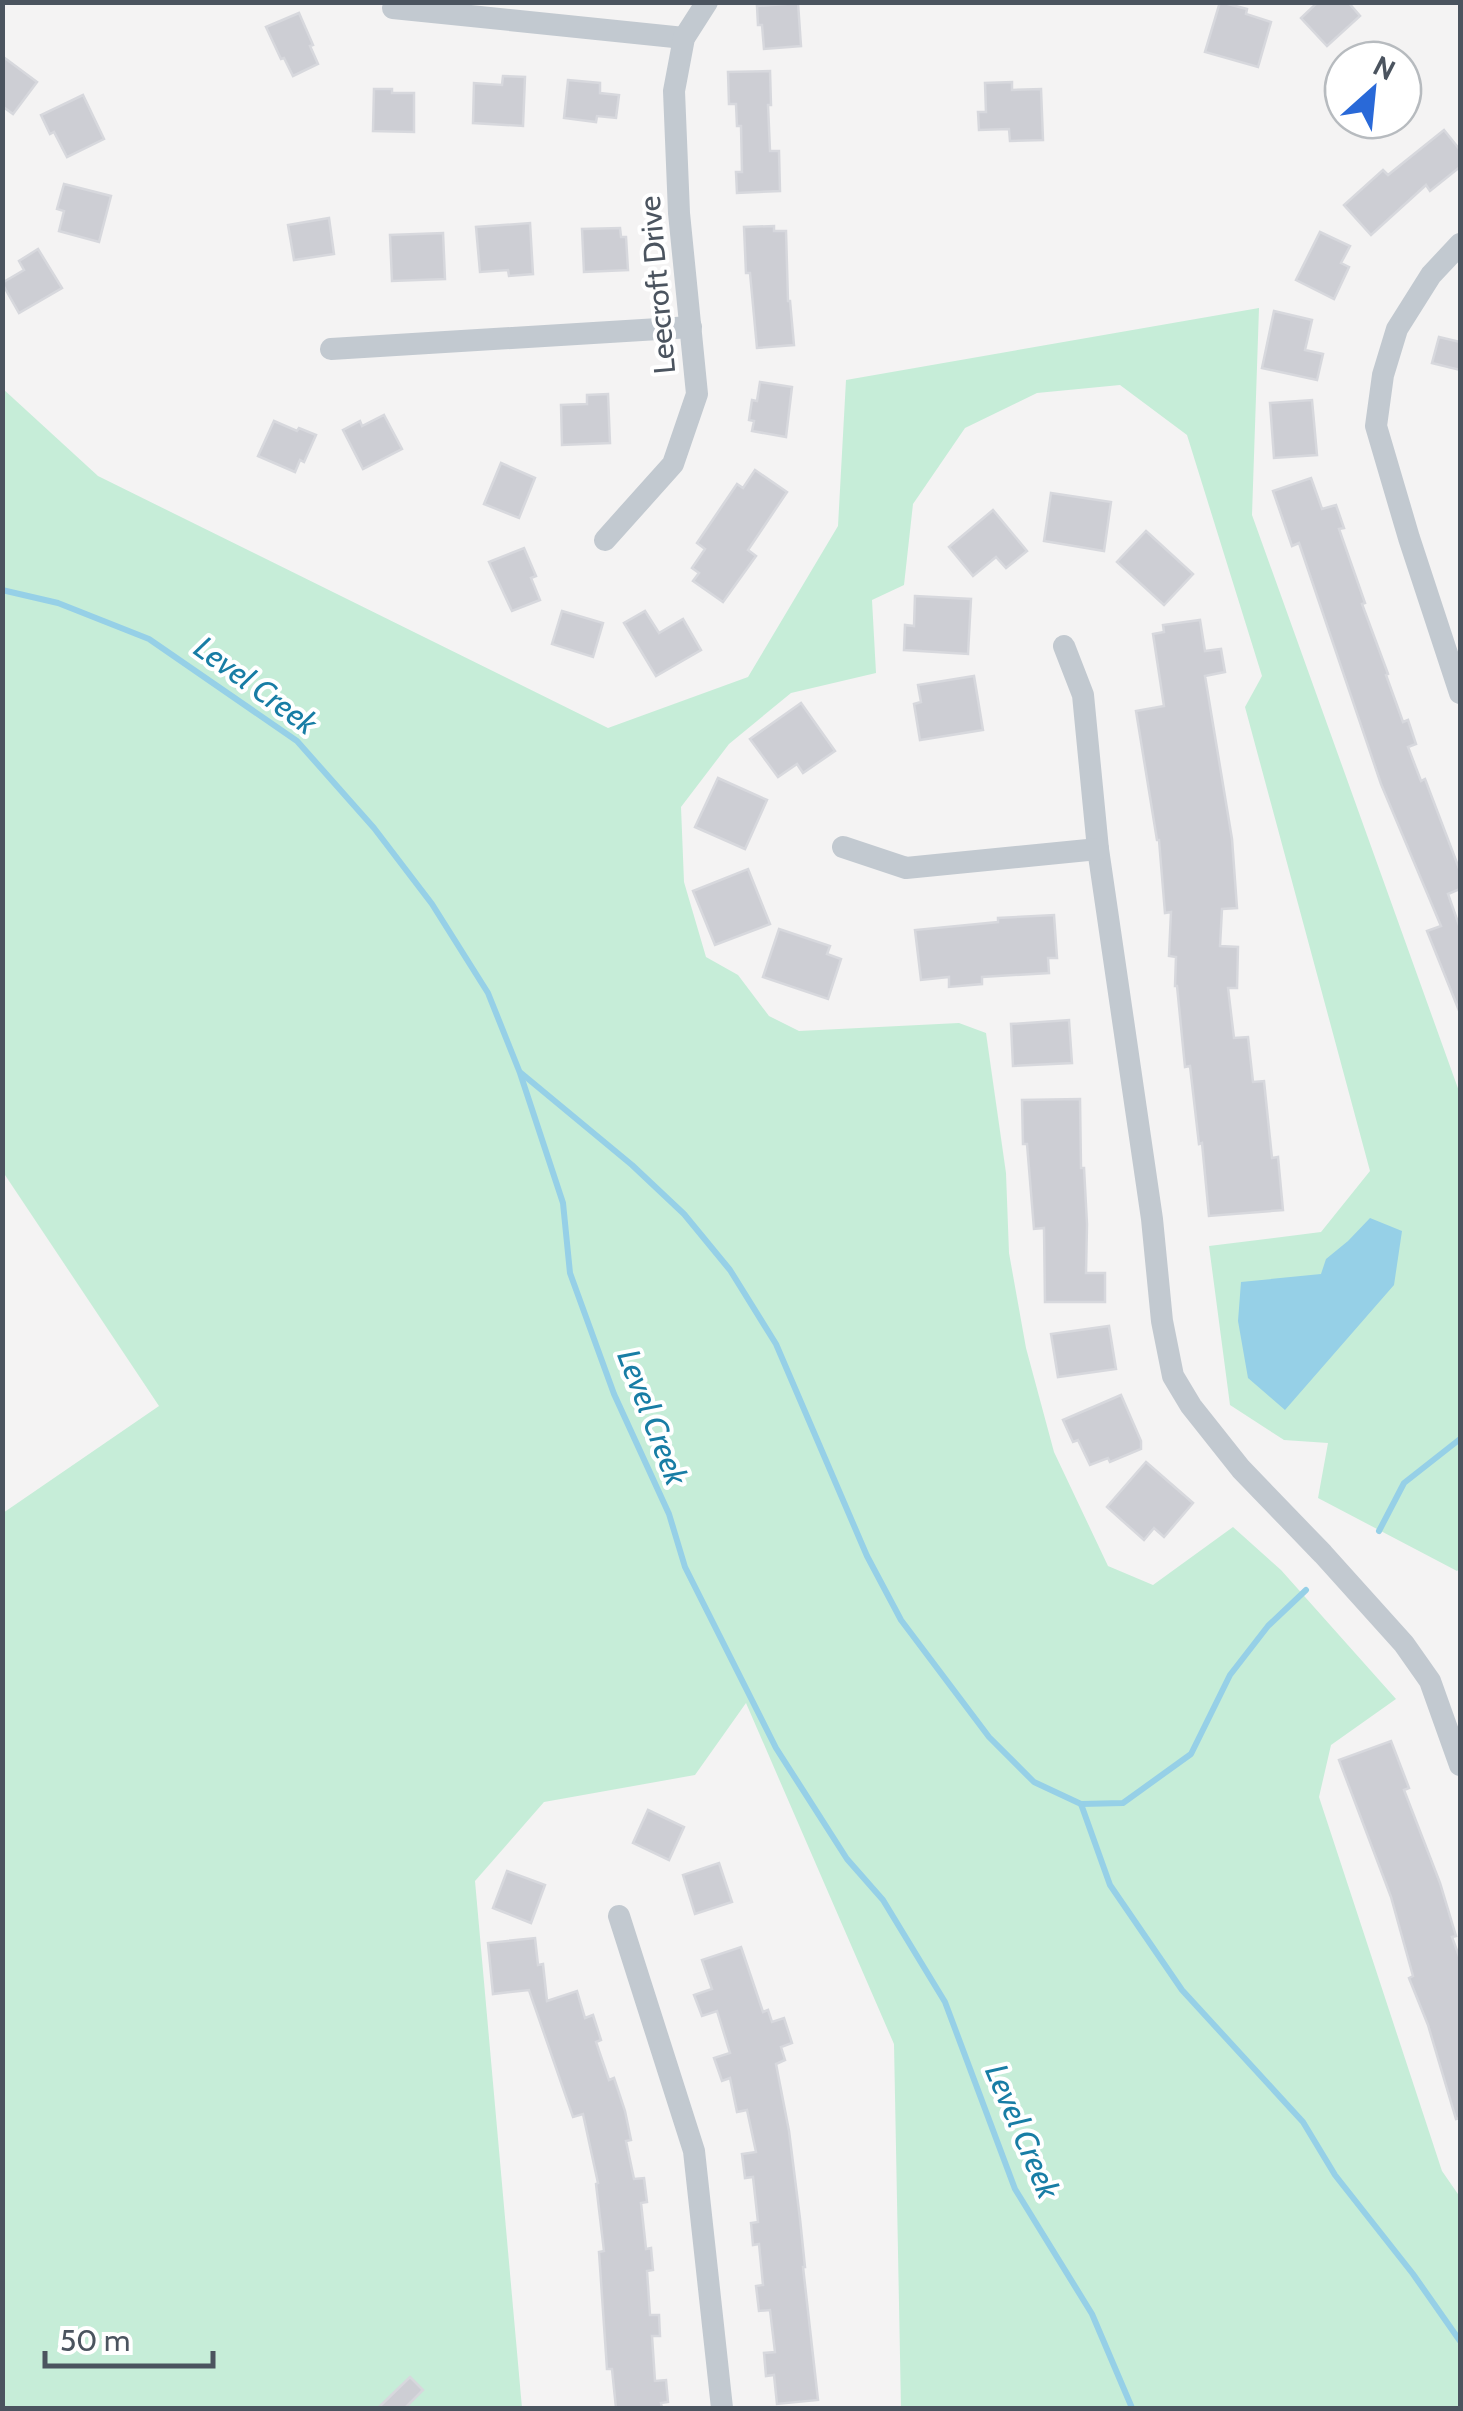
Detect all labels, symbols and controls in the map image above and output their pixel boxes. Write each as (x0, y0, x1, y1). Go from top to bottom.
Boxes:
north arrow (1323, 40, 1423, 140)
text: N (1368, 48, 1401, 87)
street label: Leecroft Drive (631, 194, 683, 376)
water label: Level Creek (187, 627, 326, 743)
water label: Level Creek (609, 1344, 697, 1492)
water label: Level Creek (977, 2058, 1069, 2205)
scale bar (45, 2306, 212, 2368)
text: 50 m (60, 2322, 130, 2359)

